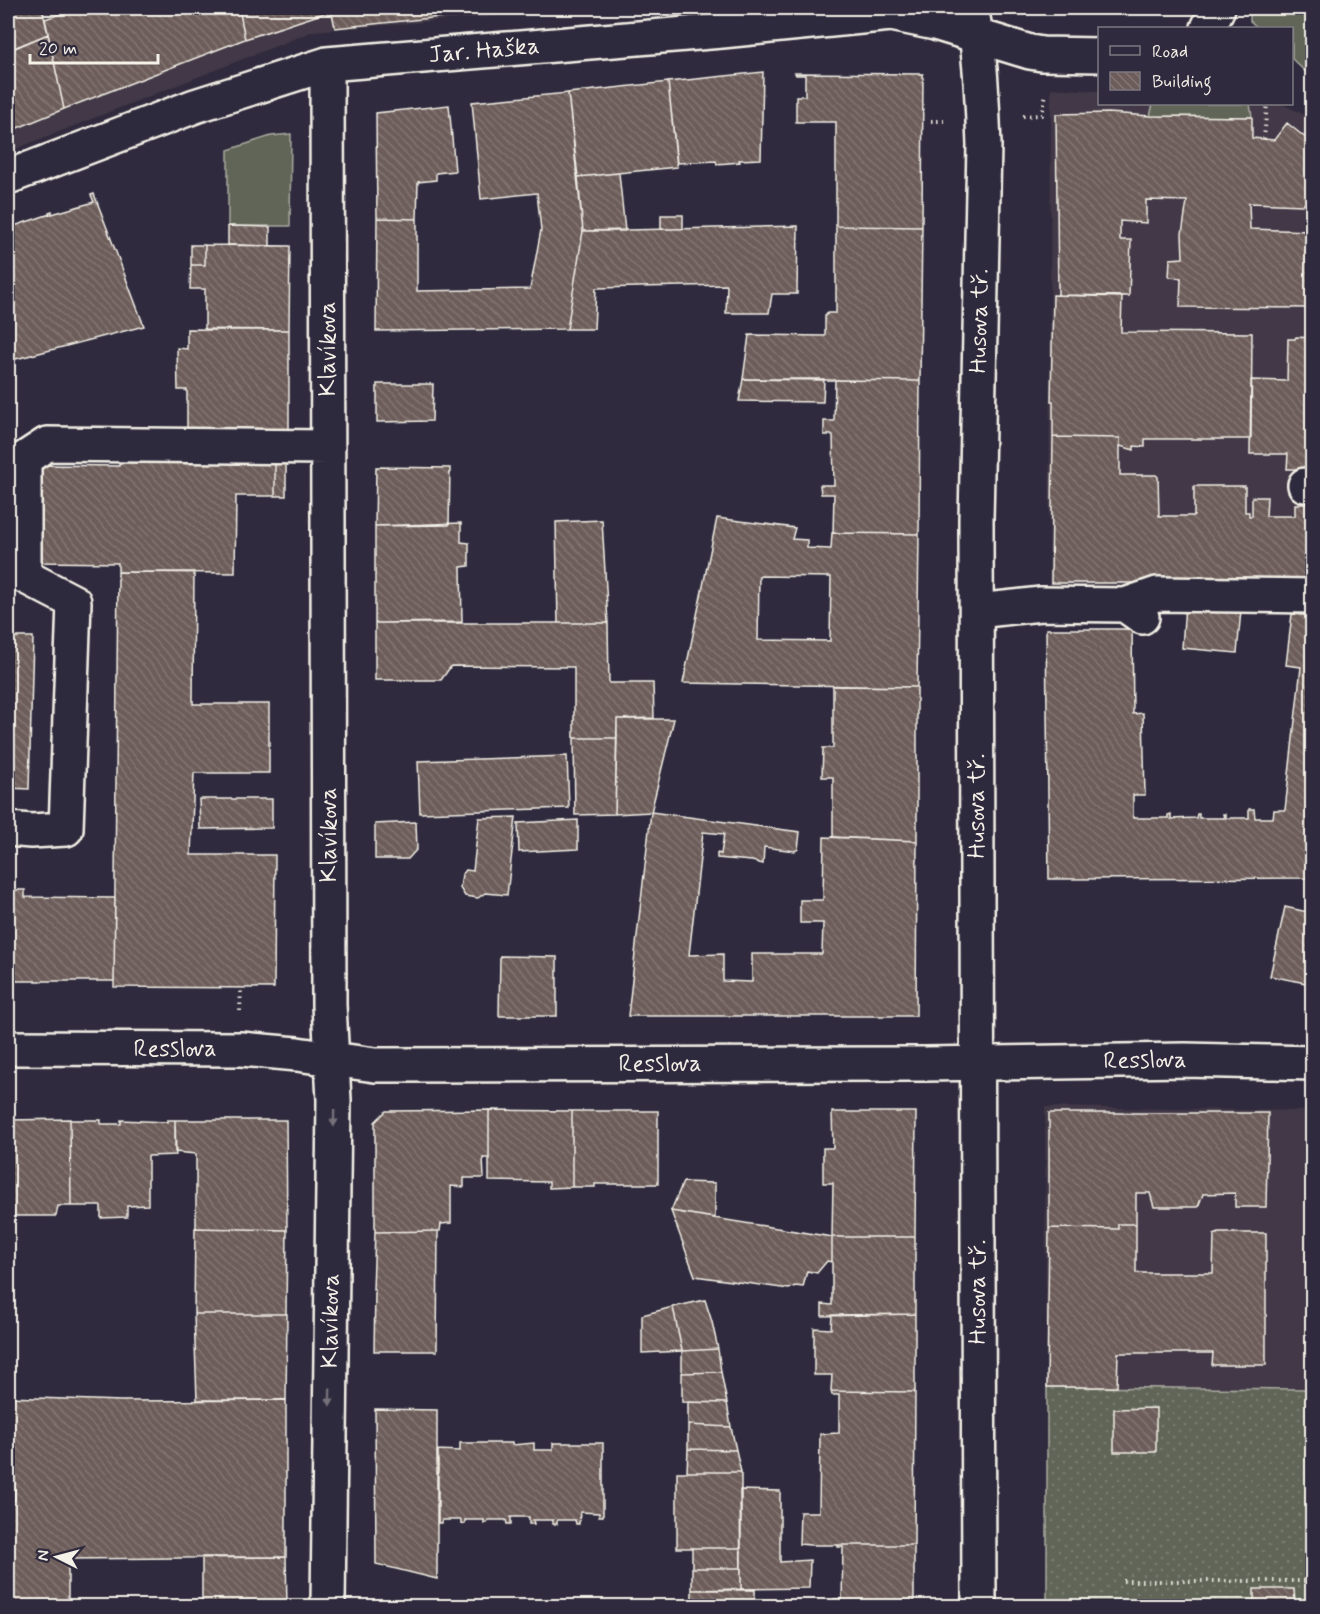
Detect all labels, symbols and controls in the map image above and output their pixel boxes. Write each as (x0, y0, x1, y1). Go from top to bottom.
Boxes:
scale bar (30, 27, 158, 65)
legend (1098, 27, 1293, 105)
street label: Jar. Haška (427, 31, 541, 71)
text: 20 m (39, 37, 77, 61)
text: Road (1152, 40, 1188, 64)
text: Building (1152, 70, 1212, 96)
street label: Husova tř. (964, 268, 996, 374)
street label: Klavíkova (313, 302, 344, 396)
street label: Husova tř. (962, 754, 993, 858)
street label: Klavíkova (314, 788, 345, 882)
street label: Resslova (133, 1034, 217, 1065)
street label: Resslova (1103, 1045, 1187, 1077)
street label: Resslova (618, 1049, 702, 1080)
one-way arrow (329, 1109, 338, 1128)
street label: Husova tř. (963, 1240, 994, 1344)
street label: Klavíkova (315, 1273, 347, 1369)
one-way arrow (325, 1388, 335, 1407)
north arrow (27, 1527, 87, 1587)
text: N (33, 1549, 55, 1562)

